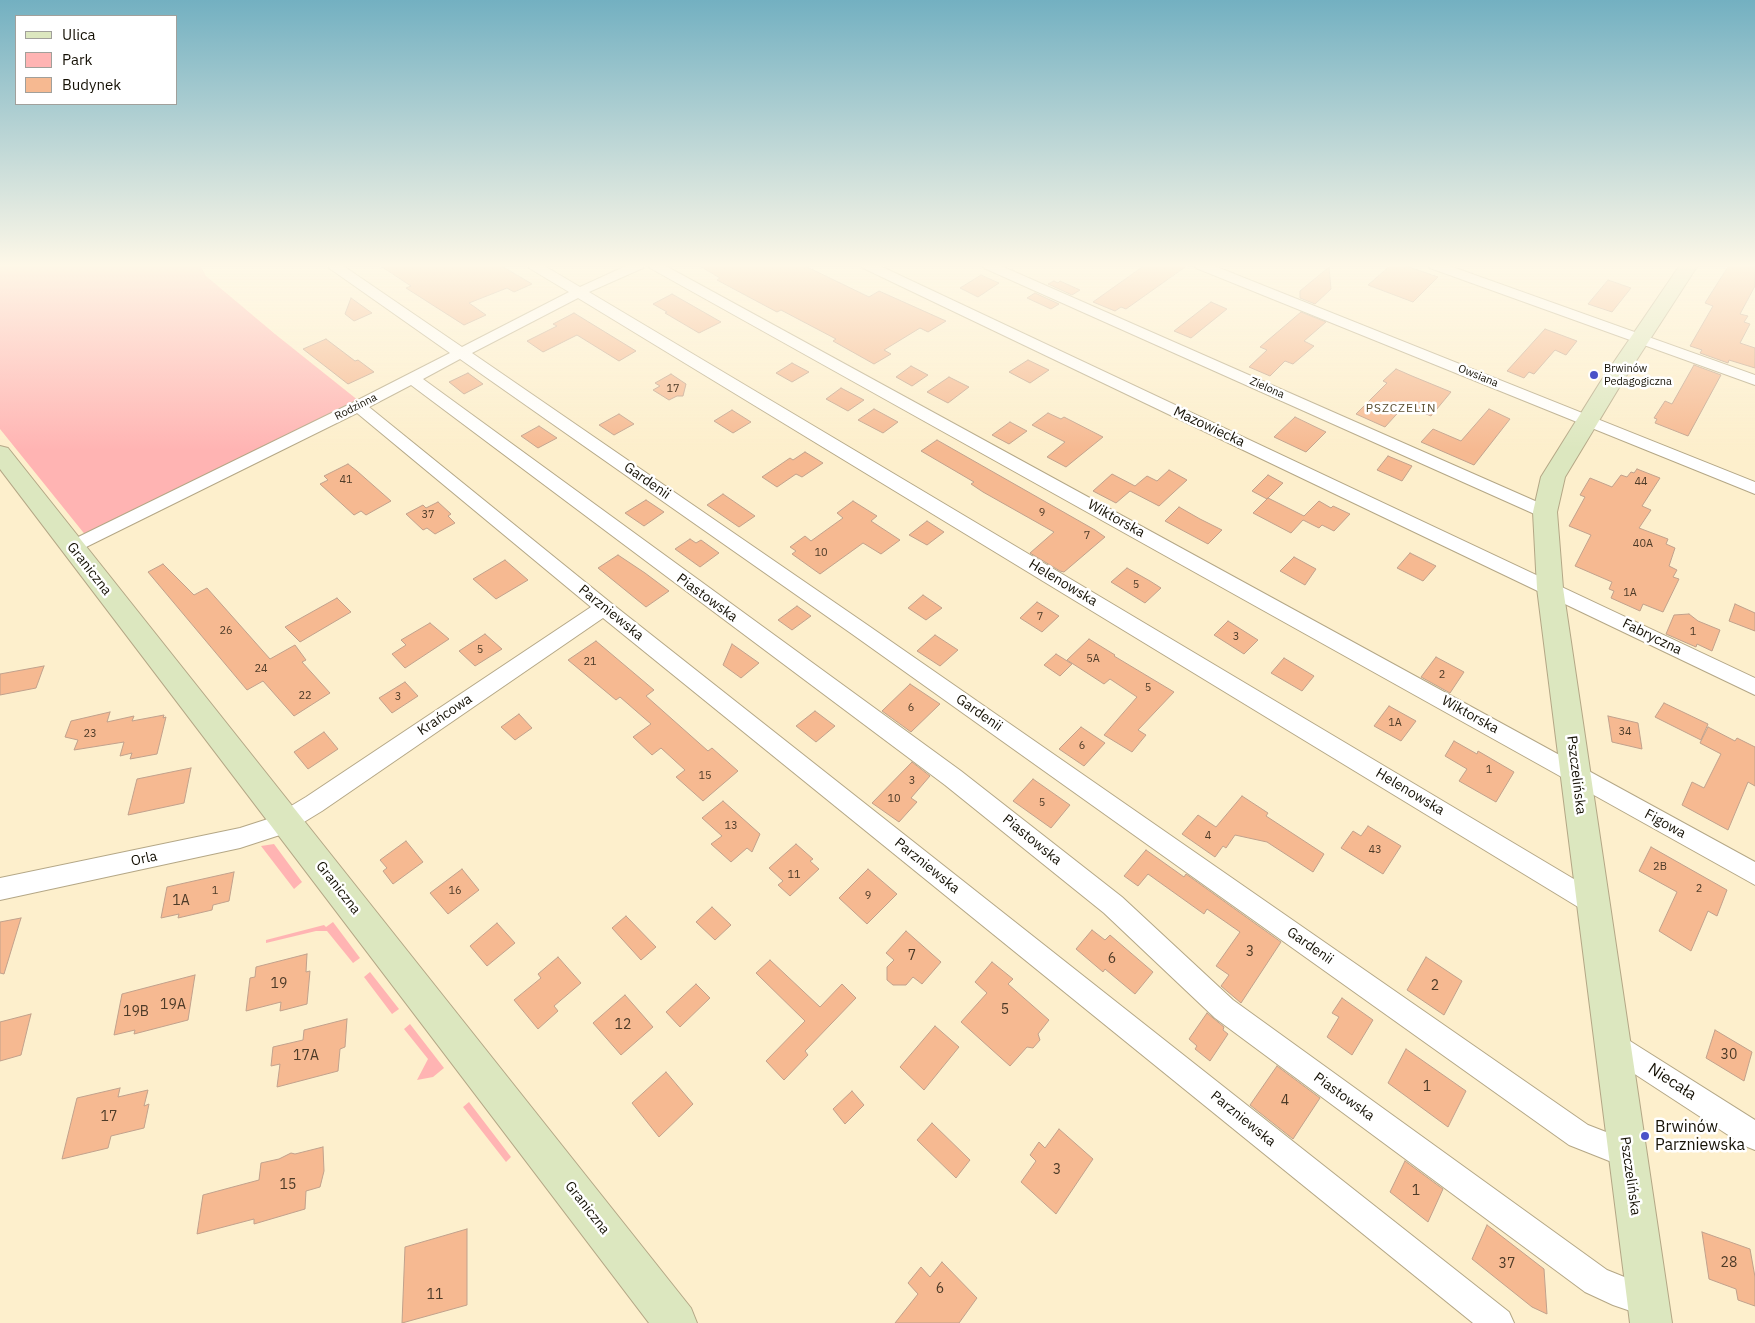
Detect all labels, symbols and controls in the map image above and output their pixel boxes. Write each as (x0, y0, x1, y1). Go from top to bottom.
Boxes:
legend (15, 15, 178, 105)
text: Ulica (62, 25, 96, 44)
text: Park (62, 50, 92, 69)
text: Budynek (62, 75, 121, 94)
street label: Owsiana (1456, 362, 1500, 390)
place label: Brwinów Pedagogiczna (1604, 362, 1672, 388)
marker: Brwinów Pedagogiczna (1588, 369, 1600, 381)
street label: Zielona (1248, 375, 1286, 401)
house number: 17 (666, 382, 680, 396)
street label: Rodzinna (333, 391, 379, 423)
district label: PSZCZELIN (1365, 402, 1437, 416)
street label: Mazowiecka (1171, 403, 1247, 451)
street label: Gardenii (620, 459, 674, 503)
house number: 41 (339, 473, 353, 487)
house number: 44 (1634, 475, 1648, 489)
street label: Wiktorska (1085, 496, 1147, 542)
house number: 9 (1039, 506, 1045, 520)
house number: 37 (421, 508, 435, 522)
house number: 7 (1084, 529, 1090, 543)
house number: 40A (1633, 537, 1653, 551)
street label: Graniczna (63, 539, 115, 599)
house number: 10 (814, 546, 828, 560)
street label: Helenowska (1026, 556, 1100, 610)
street label: Piastowska (673, 570, 741, 626)
house number: 5 (1133, 578, 1139, 592)
street label: Parzniewska (575, 582, 647, 644)
house number: 1A (1623, 586, 1637, 600)
house number: 7 (1037, 610, 1043, 624)
street label: Fabryczna (1620, 615, 1684, 659)
house number: 26 (219, 624, 233, 638)
house number: 1 (1690, 625, 1696, 639)
house number: 3 (1233, 630, 1239, 644)
house number: 5 (477, 643, 483, 657)
house number: 5A (1086, 652, 1100, 666)
house number: 21 (583, 655, 597, 669)
house number: 24 (254, 662, 268, 676)
house number: 2 (1439, 668, 1445, 682)
house number: 5 (1145, 681, 1151, 695)
house number: 22 (298, 689, 312, 703)
house number: 3 (395, 690, 401, 704)
street label: Krańcowa (415, 691, 475, 739)
street label: Gardenii (952, 691, 1006, 735)
street label: Wiktorska (1439, 692, 1501, 738)
house number: 6 (908, 701, 914, 715)
house number: 1A (1388, 716, 1402, 730)
house number: 34 (1618, 725, 1632, 739)
house number: 23 (83, 727, 97, 741)
street label: Pszczelińska (1563, 735, 1589, 815)
house number: 6 (1079, 739, 1085, 753)
house number: 1 (1486, 763, 1492, 777)
street label: Helenowska (1373, 765, 1447, 819)
house number: 15 (698, 769, 712, 783)
house number: 3 (909, 774, 915, 788)
house number: 10 (887, 792, 901, 806)
house number: 5 (1039, 796, 1045, 810)
street label: Figowa (1641, 806, 1689, 842)
street label: Piastowska (999, 811, 1065, 869)
house number: 13 (724, 819, 738, 833)
house number: 4 (1205, 829, 1211, 843)
street label: Parzniewska (891, 835, 963, 897)
house number: 43 (1368, 843, 1382, 857)
street label: Orla (129, 848, 159, 870)
street label: Graniczna (312, 858, 364, 918)
house number: 2B (1653, 860, 1667, 874)
house number: 11 (787, 868, 801, 882)
house number: 2 (1696, 882, 1702, 896)
house number: 1 (212, 884, 218, 898)
house number: 16 (448, 884, 462, 898)
house number: 9 (865, 889, 871, 903)
house number: 1A (172, 893, 190, 909)
street label: Gardenii (1283, 924, 1337, 968)
house number: 3 (1246, 944, 1254, 960)
house number: 7 (908, 948, 916, 964)
house number: 6 (1108, 951, 1116, 967)
house number: 19 (271, 976, 287, 992)
house number: 2 (1431, 978, 1439, 994)
house number: 19A (160, 997, 186, 1013)
house number: 5 (1001, 1002, 1009, 1018)
house number: 19B (123, 1004, 149, 1020)
house number: 12 (615, 1017, 631, 1033)
house number: 30 (1721, 1047, 1737, 1063)
house number: 17A (293, 1048, 319, 1064)
street label: Niecała (1644, 1059, 1700, 1105)
street label: Piastowska (1310, 1069, 1378, 1125)
house number: 1 (1423, 1079, 1431, 1095)
street label: Parzniewska (1207, 1088, 1279, 1150)
house number: 4 (1281, 1093, 1289, 1109)
house number: 17 (101, 1109, 117, 1125)
place label: Brwinów Parzniewska (1655, 1117, 1745, 1155)
marker: Brwinów Parzniewska (1639, 1130, 1651, 1142)
street label: Pszczelińska (1616, 1136, 1644, 1216)
house number: 3 (1053, 1162, 1061, 1178)
house number: 15 (280, 1177, 296, 1193)
street label: Graniczna (561, 1178, 613, 1238)
house number: 1 (1412, 1183, 1420, 1199)
house number: 28 (1721, 1255, 1737, 1271)
house number: 37 (1499, 1256, 1515, 1272)
house number: 6 (936, 1281, 944, 1297)
house number: 11 (427, 1287, 443, 1303)

